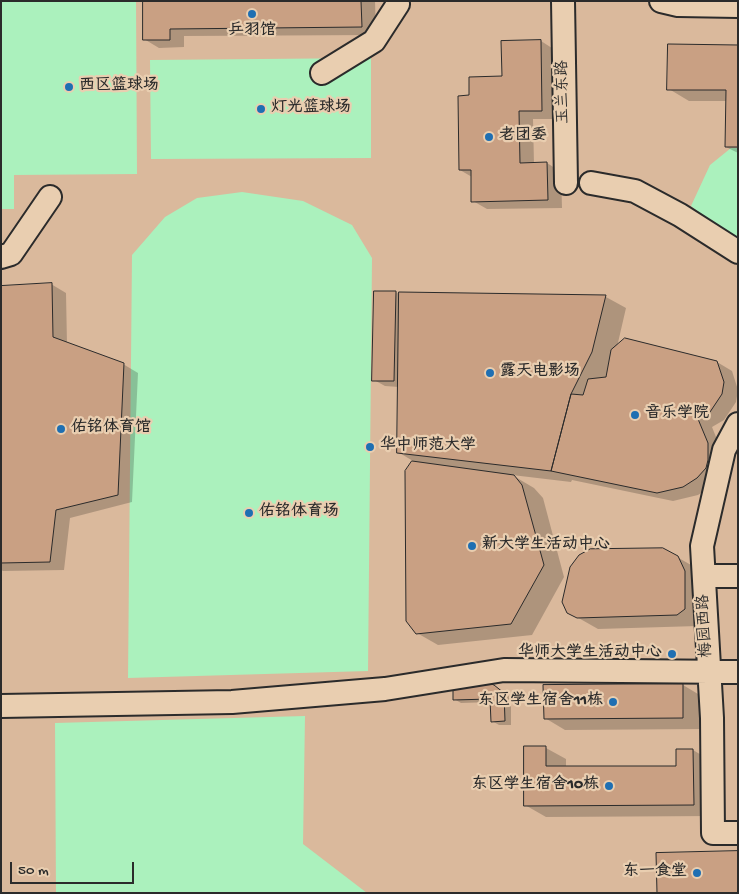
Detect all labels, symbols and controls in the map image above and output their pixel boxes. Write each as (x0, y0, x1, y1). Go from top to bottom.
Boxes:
marker: 乒羽馆 (246, 8, 258, 20)
place label: 乒羽馆 (228, 22, 276, 42)
street label: 玉兰东路 (554, 60, 574, 124)
place label: 西区篮球场 (79, 77, 159, 97)
marker: 西区篮球场 (63, 81, 75, 93)
place label: 灯光篮球场 (271, 99, 351, 119)
marker: 灯光篮球场 (255, 103, 267, 115)
place label: 老团委 (499, 127, 547, 147)
marker: 老团委 (483, 131, 495, 143)
place label: 露天电影场 (500, 363, 580, 383)
marker: 露天电影场 (484, 367, 496, 379)
place label: 音乐学院 (645, 405, 709, 425)
marker: 音乐学院 (629, 409, 641, 421)
place label: 佑铭体育馆 (71, 419, 151, 439)
marker: 佑铭体育馆 (55, 423, 67, 435)
place label: 华中师范大学 (380, 437, 476, 457)
marker: 华中师范大学 (364, 441, 376, 453)
place label: 佑铭体育场 (259, 503, 339, 523)
marker: 佑铭体育场 (243, 507, 255, 519)
place label: 新大学生活动中心 (482, 536, 610, 556)
marker: 新大学生活动中心 (466, 540, 478, 552)
street label: 梅园西路 (695, 594, 717, 658)
place label: 华师大学生活动中心 (518, 644, 662, 664)
marker: 华师大学生活动中心 (666, 648, 678, 660)
place label: 东区学生宿舍11栋 (478, 692, 603, 712)
marker: 东区学生宿舍11栋 (607, 696, 619, 708)
place label: 东区学生宿舍10栋 (471, 776, 599, 796)
marker: 东区学生宿舍10栋 (603, 780, 615, 792)
scale bar (12, 852, 136, 884)
text: 50 m (18, 862, 49, 880)
place label: 东一食堂 (623, 863, 687, 883)
marker: 东一食堂 (691, 867, 703, 879)

